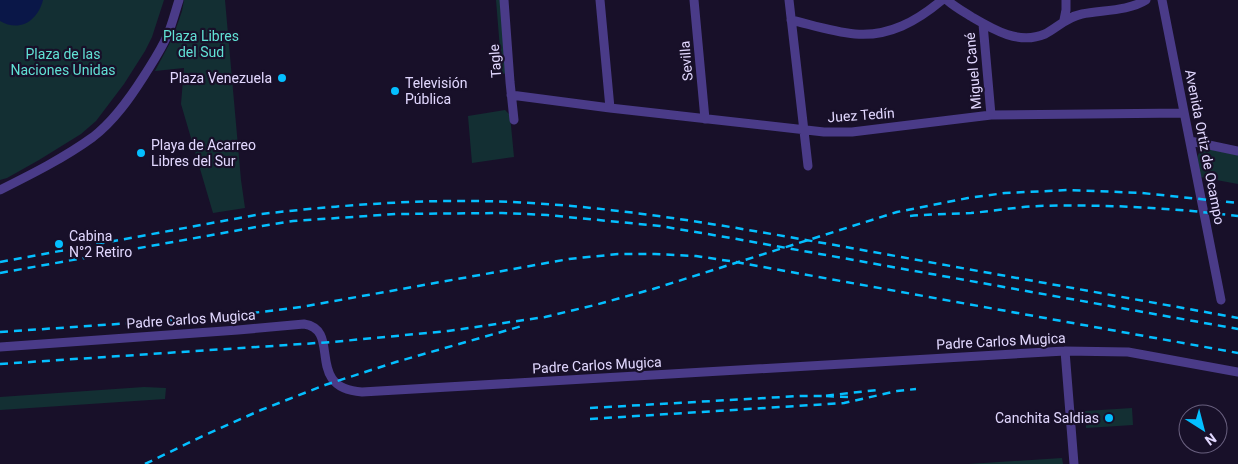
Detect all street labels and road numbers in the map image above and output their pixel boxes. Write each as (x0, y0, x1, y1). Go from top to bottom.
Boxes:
street label: Miguel Cané (962, 32, 984, 110)
street label: Sevilla (676, 40, 696, 82)
street label: Tagle (486, 44, 504, 78)
street label: Avenida Ortiz de Ocampo (1182, 68, 1228, 226)
street label: Juez Tedín (827, 105, 895, 125)
street label: Padre Carlos Mugica (126, 307, 256, 331)
street label: Padre Carlos Mugica (936, 330, 1066, 352)
street label: Padre Carlos Mugica (532, 354, 662, 376)

